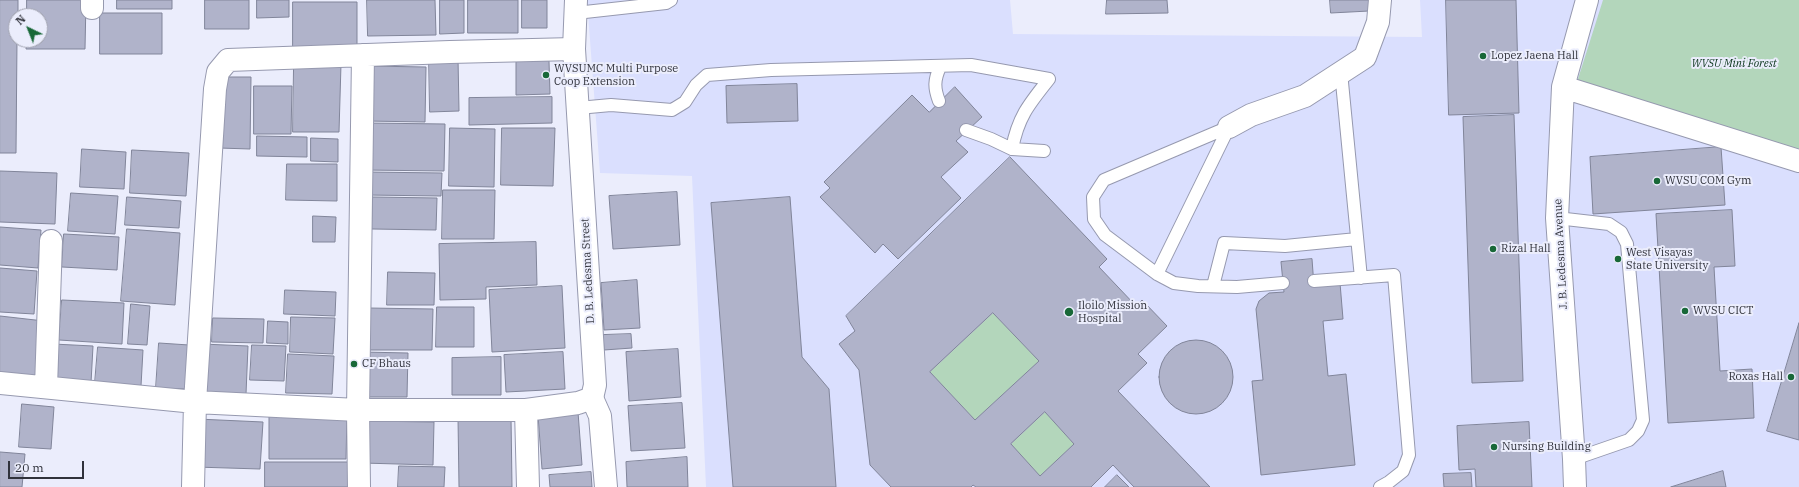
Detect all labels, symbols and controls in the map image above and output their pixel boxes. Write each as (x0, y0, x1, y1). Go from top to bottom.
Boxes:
north arrow (8, 8, 48, 48)
text: N (13, 12, 28, 28)
place label: Lopez Jaena Hall (1491, 49, 1578, 63)
marker: Lopez Jaena Hall (1478, 51, 1488, 61)
park label: WVSU Mini Forest (1691, 57, 1777, 71)
place label: WVSUMC Multi Purpose Coop Extension (554, 62, 678, 88)
marker: WVSUMC Multi Purpose Coop Extension (541, 70, 551, 80)
place label: WVSU COM Gym (1665, 174, 1751, 188)
marker: WVSU COM Gym (1652, 176, 1662, 186)
street label: J. B. Ledesma Avenue (1552, 198, 1570, 310)
street label: D. B. Ledesma Street (579, 218, 597, 324)
place label: Rizal Hall (1501, 242, 1551, 256)
marker: Rizal Hall (1488, 244, 1498, 254)
place label: West Visayas State University (1626, 246, 1708, 272)
marker: West Visayas State University (1613, 254, 1623, 264)
place label: Iloilo Mission Hospital (1078, 299, 1147, 325)
place label: WVSU CICT (1693, 304, 1753, 318)
marker: Iloilo Mission Hospital (1063, 306, 1075, 318)
marker: WVSU CICT (1680, 306, 1690, 316)
place label: CF Bhaus (362, 357, 411, 371)
marker: CF Bhaus (349, 359, 359, 369)
place label: Roxas Hall (1728, 370, 1783, 384)
marker: Roxas Hall (1786, 372, 1796, 382)
place label: Nursing Building (1502, 440, 1591, 454)
marker: Nursing Building (1489, 442, 1499, 452)
scale bar (10, 453, 86, 479)
text: 20 m (15, 460, 44, 475)

